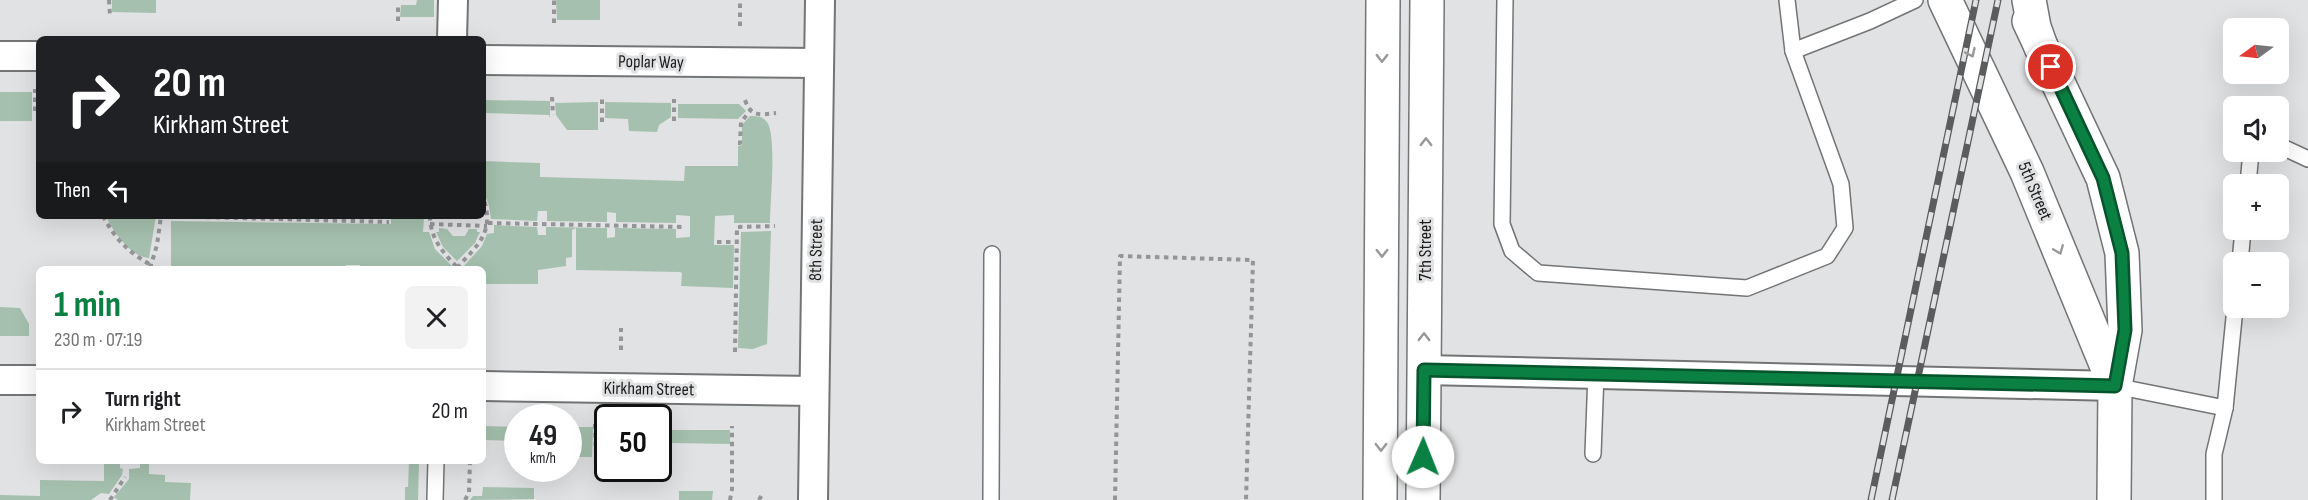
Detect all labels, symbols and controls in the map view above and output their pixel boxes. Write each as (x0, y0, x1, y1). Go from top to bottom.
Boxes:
north arrow (2223, 18, 2289, 84)
map controls (2223, 18, 2289, 318)
pin (2025, 41, 2076, 92)
one-way arrow (1963, 46, 1975, 57)
icon: arrive (2034, 50, 2067, 83)
street label: Poplar Way (618, 51, 684, 73)
one-way arrow (1376, 54, 1388, 63)
text: 20 m (153, 58, 226, 109)
icon: right (54, 60, 132, 138)
button: sound (2223, 96, 2289, 162)
text: Kirkham Street (153, 109, 289, 141)
one-way arrow (1420, 137, 1432, 146)
street label: 5th Street (2013, 159, 2057, 224)
icon: left (102, 174, 135, 207)
button: + (2223, 174, 2289, 240)
text: Then (54, 177, 90, 204)
street label: 8th Street (805, 218, 827, 281)
street label: 7th Street (1415, 219, 1436, 281)
one-way arrow (2052, 243, 2064, 254)
one-way arrow (1376, 249, 1388, 258)
button: − (2223, 252, 2289, 318)
text: 1 min (54, 284, 121, 327)
button: close (405, 286, 468, 349)
text: 230 m · 07:19 (54, 328, 142, 352)
one-way arrow (1418, 332, 1430, 341)
street label: Kirkham Street (604, 378, 695, 400)
text: Turn right (105, 386, 181, 413)
icon: right (54, 395, 87, 428)
text: 20 m (432, 398, 468, 425)
speed limit sign: 50 (594, 404, 672, 482)
text: Kirkham Street (105, 413, 206, 437)
text: 49 (529, 418, 557, 454)
position arrow (1391, 425, 1455, 489)
one-way arrow (1374, 442, 1387, 451)
text: km/h (530, 449, 556, 468)

